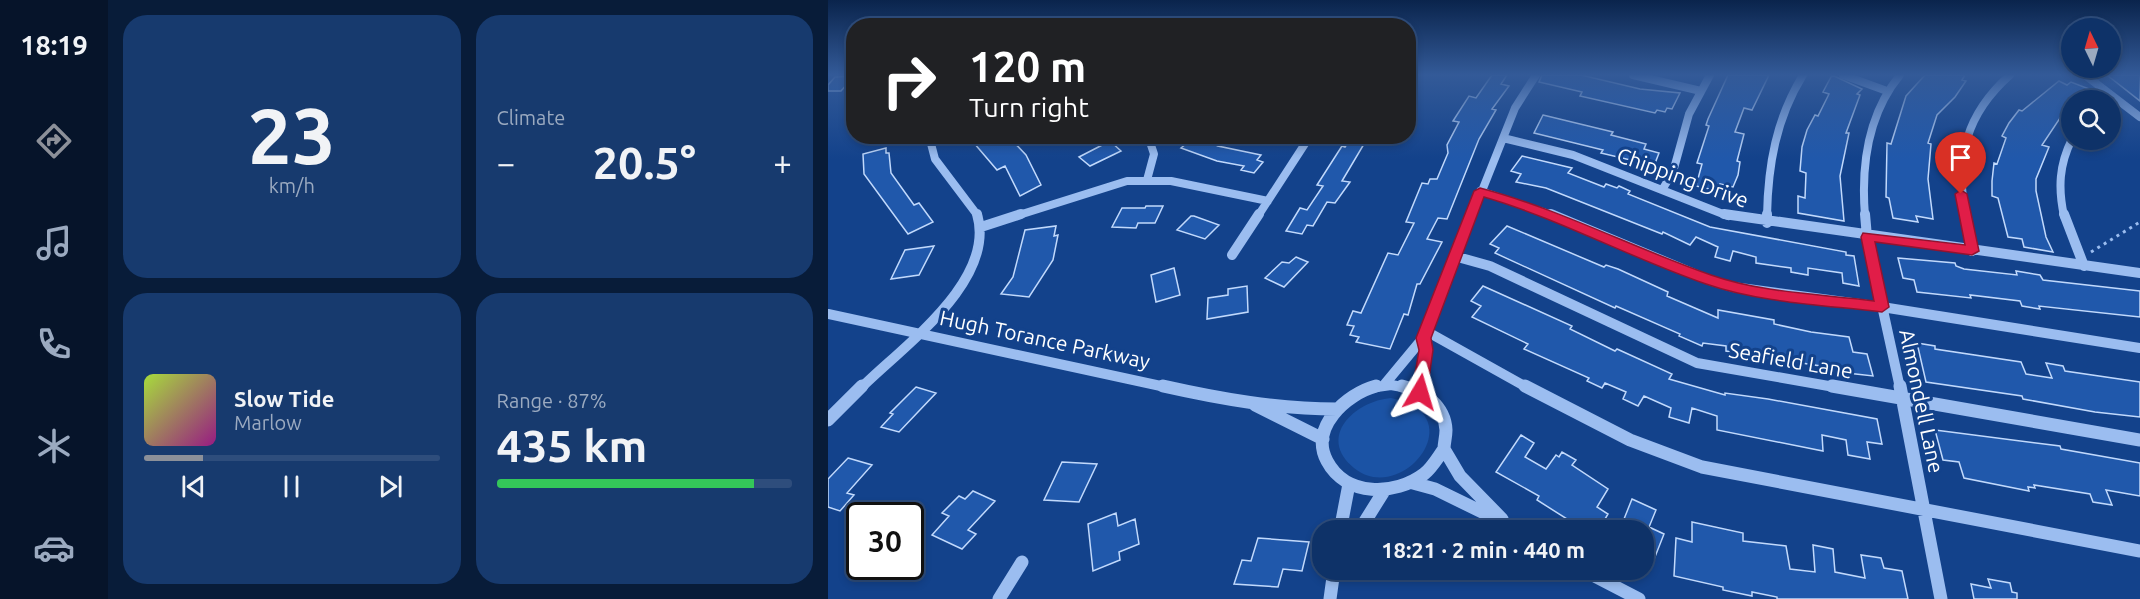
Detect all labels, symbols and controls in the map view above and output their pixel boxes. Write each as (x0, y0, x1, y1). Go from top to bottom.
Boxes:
north arrow (2061, 18, 2121, 78)
map controls (2061, 18, 2121, 150)
text: 18:19 (20, 30, 88, 60)
icon: right (870, 42, 948, 120)
text: 120 m (969, 43, 1086, 90)
button: search (2061, 90, 2121, 150)
text: 23 (248, 91, 336, 179)
text: Turn right (969, 92, 1089, 122)
text: Climate (497, 106, 565, 129)
icon: directions (33, 120, 75, 162)
pin (1935, 132, 1986, 194)
text: 20.5° (593, 137, 696, 188)
icon: arrive (1944, 141, 1977, 174)
street label: Chipping Drive (1614, 142, 1752, 212)
text: − (497, 144, 515, 181)
text: + (773, 144, 792, 181)
text: km/h (269, 174, 315, 197)
icon: music (33, 222, 75, 264)
street label: Hugh Torance Parkway (938, 305, 1152, 373)
icon: phone (33, 323, 75, 365)
street label: Almondell Lane (1895, 327, 1949, 475)
street label: Seafield Lane (1727, 337, 1855, 383)
position arrow (1388, 360, 1452, 424)
text: Slow Tide (234, 386, 334, 411)
text: Range · 87% (497, 389, 607, 412)
text: Marlow (234, 411, 302, 434)
text: 435 km (497, 420, 647, 471)
icon: climate (33, 425, 75, 467)
icon: previous (177, 470, 210, 503)
icon: pause (275, 470, 308, 503)
icon: next (374, 470, 407, 503)
speed limit sign: 30 (846, 502, 924, 580)
icon: car (33, 527, 75, 569)
text: 18:21 · 2 min · 440 m (1381, 537, 1585, 562)

